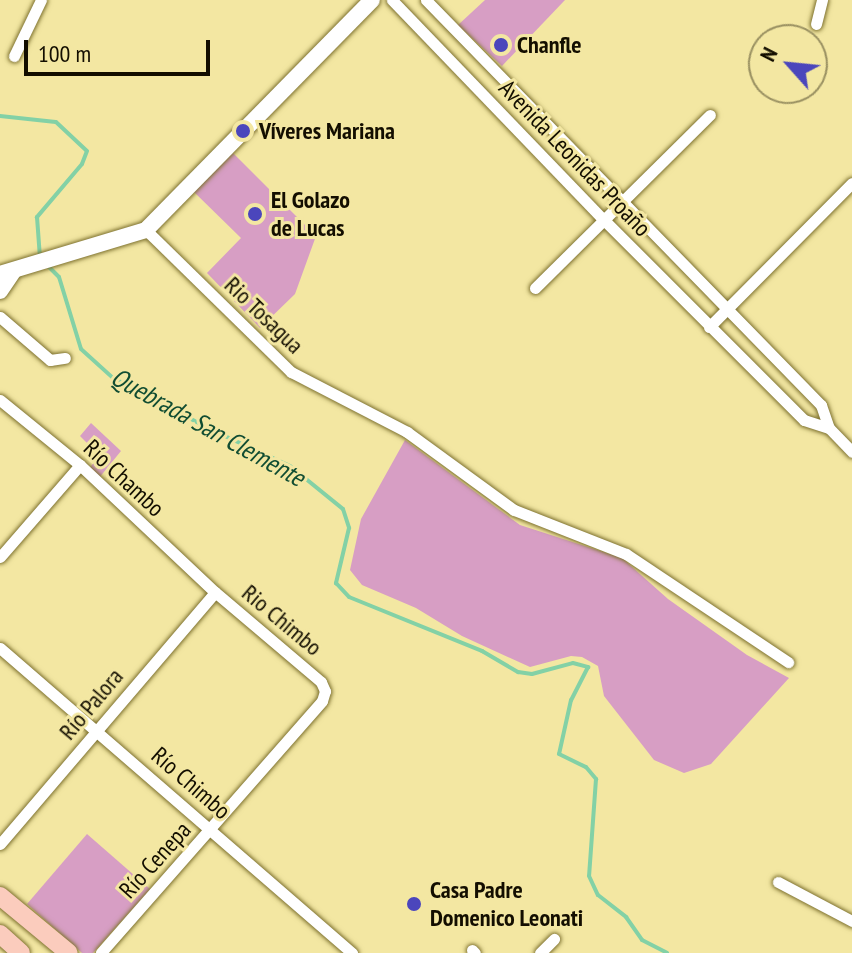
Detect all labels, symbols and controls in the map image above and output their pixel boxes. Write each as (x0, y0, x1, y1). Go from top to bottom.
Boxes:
scale bar (28, 24, 214, 74)
north arrow (748, 24, 828, 104)
place label: Chanfle (517, 31, 582, 59)
marker: Chanfle (492, 36, 510, 54)
text: 100 m (38, 38, 91, 69)
text: N (753, 42, 784, 66)
street label: Avenida Leonidas Proaño (493, 74, 657, 242)
place label: Víveres Mariana (259, 117, 395, 145)
marker: Víveres Mariana (234, 122, 252, 140)
place label: El Golazo de Lucas (271, 186, 350, 242)
marker: El Golazo de Lucas (246, 205, 264, 223)
street label: Rio Tosagua (218, 270, 310, 360)
water label: Quebrada San Clemente (106, 361, 310, 493)
street label: Río Chambo (78, 433, 170, 523)
street label: Rio Chimbo (236, 578, 328, 662)
street label: Río Palora (53, 663, 129, 745)
street label: Río Chimbo (146, 741, 236, 825)
street label: Río Cenepa (113, 816, 197, 904)
place label: Casa Padre Domenico Leonati (430, 876, 583, 932)
marker: Casa Padre Domenico Leonati (405, 895, 423, 913)

